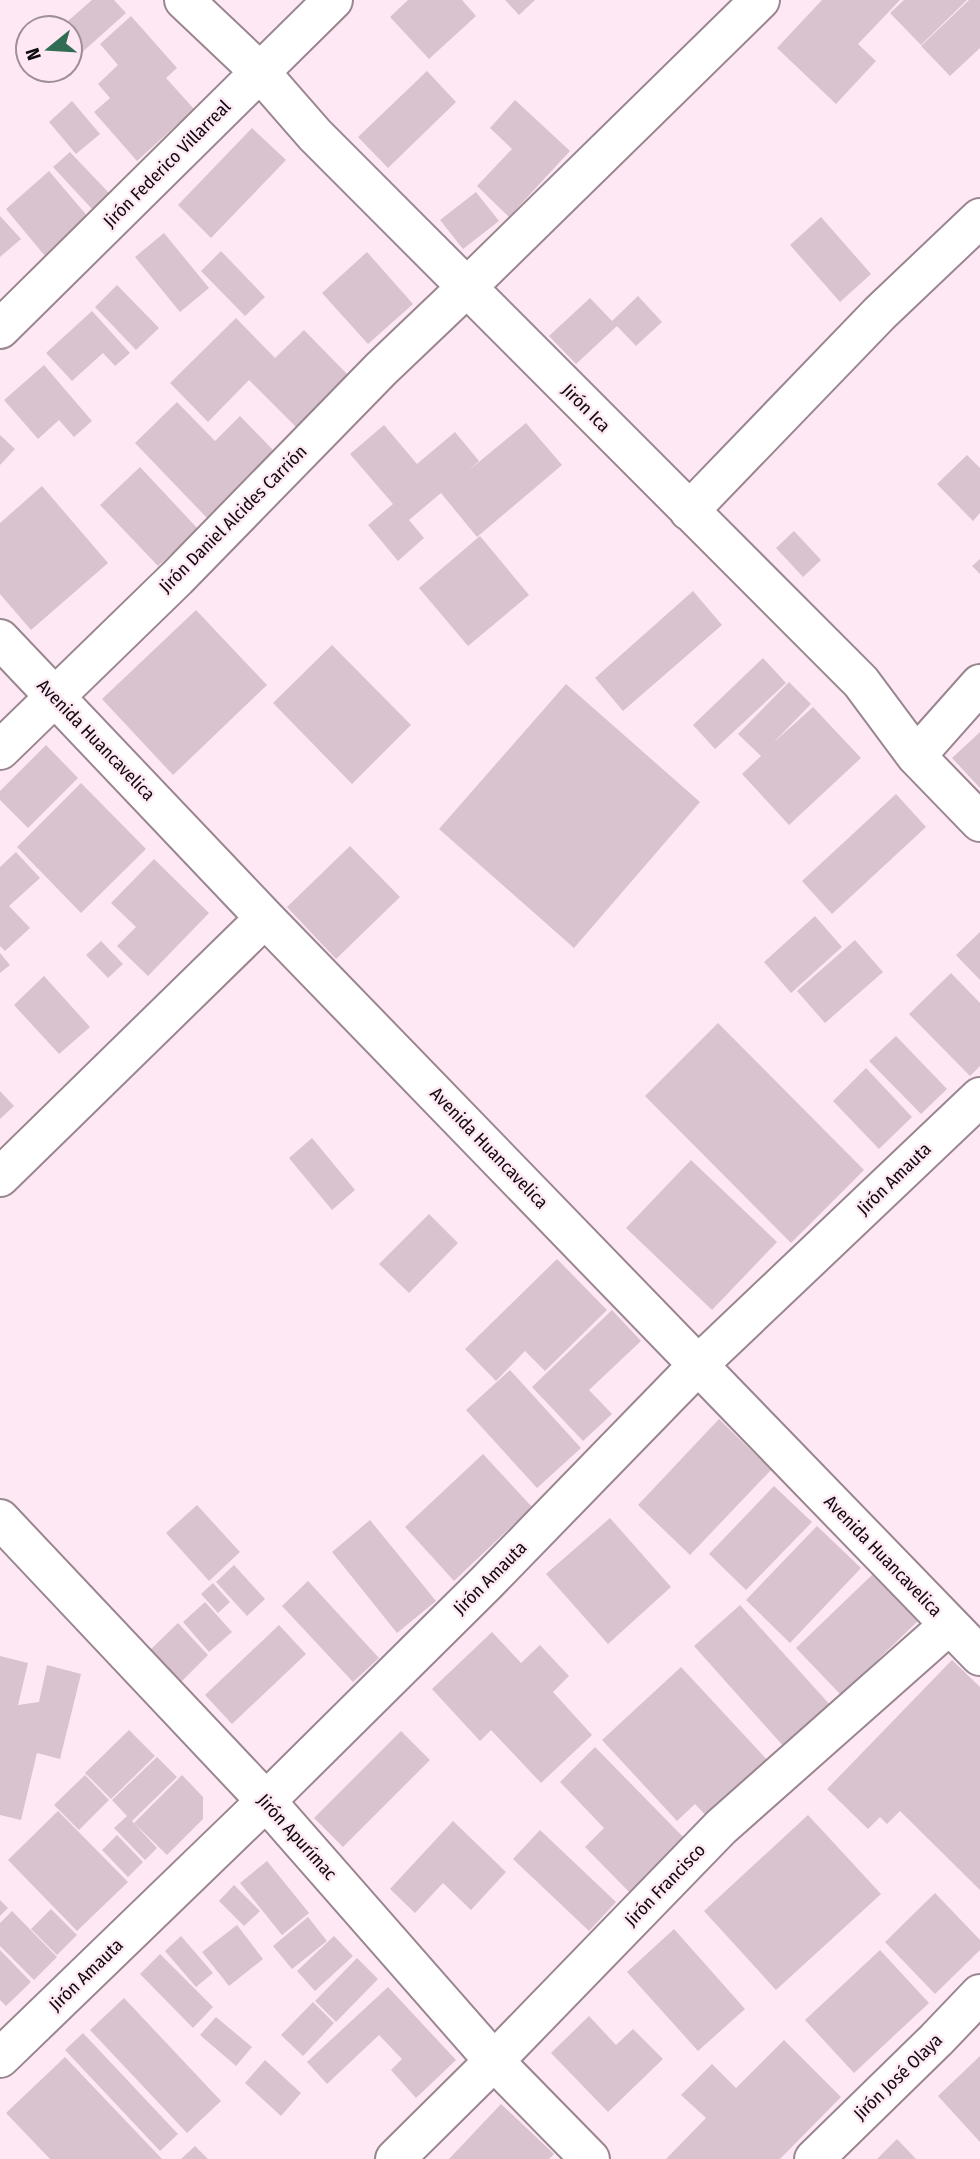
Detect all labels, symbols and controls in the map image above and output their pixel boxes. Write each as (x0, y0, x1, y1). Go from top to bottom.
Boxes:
north arrow (14, 14, 84, 84)
text: N (21, 45, 46, 63)
street label: Jirón Federico Villarreal (99, 96, 235, 232)
street label: Jirón Ica (557, 379, 615, 437)
street label: Jirón Daniel Alcides Carrión (154, 440, 312, 598)
street label: Avenida Huancavelica (32, 675, 160, 805)
street label: Avenida Huancavelica (425, 1083, 553, 1213)
street label: Jirón Amauta (852, 1138, 936, 1220)
street label: Avenida Huancavelica (819, 1491, 947, 1621)
street label: Jirón Amauta (449, 1537, 531, 1619)
street label: Jirón Apurímac (253, 1789, 342, 1885)
street label: Jirón Francisco (620, 1839, 710, 1931)
street label: Jirón Amauta (44, 1934, 128, 2016)
street label: Jirón José Olaya (849, 2029, 947, 2125)

